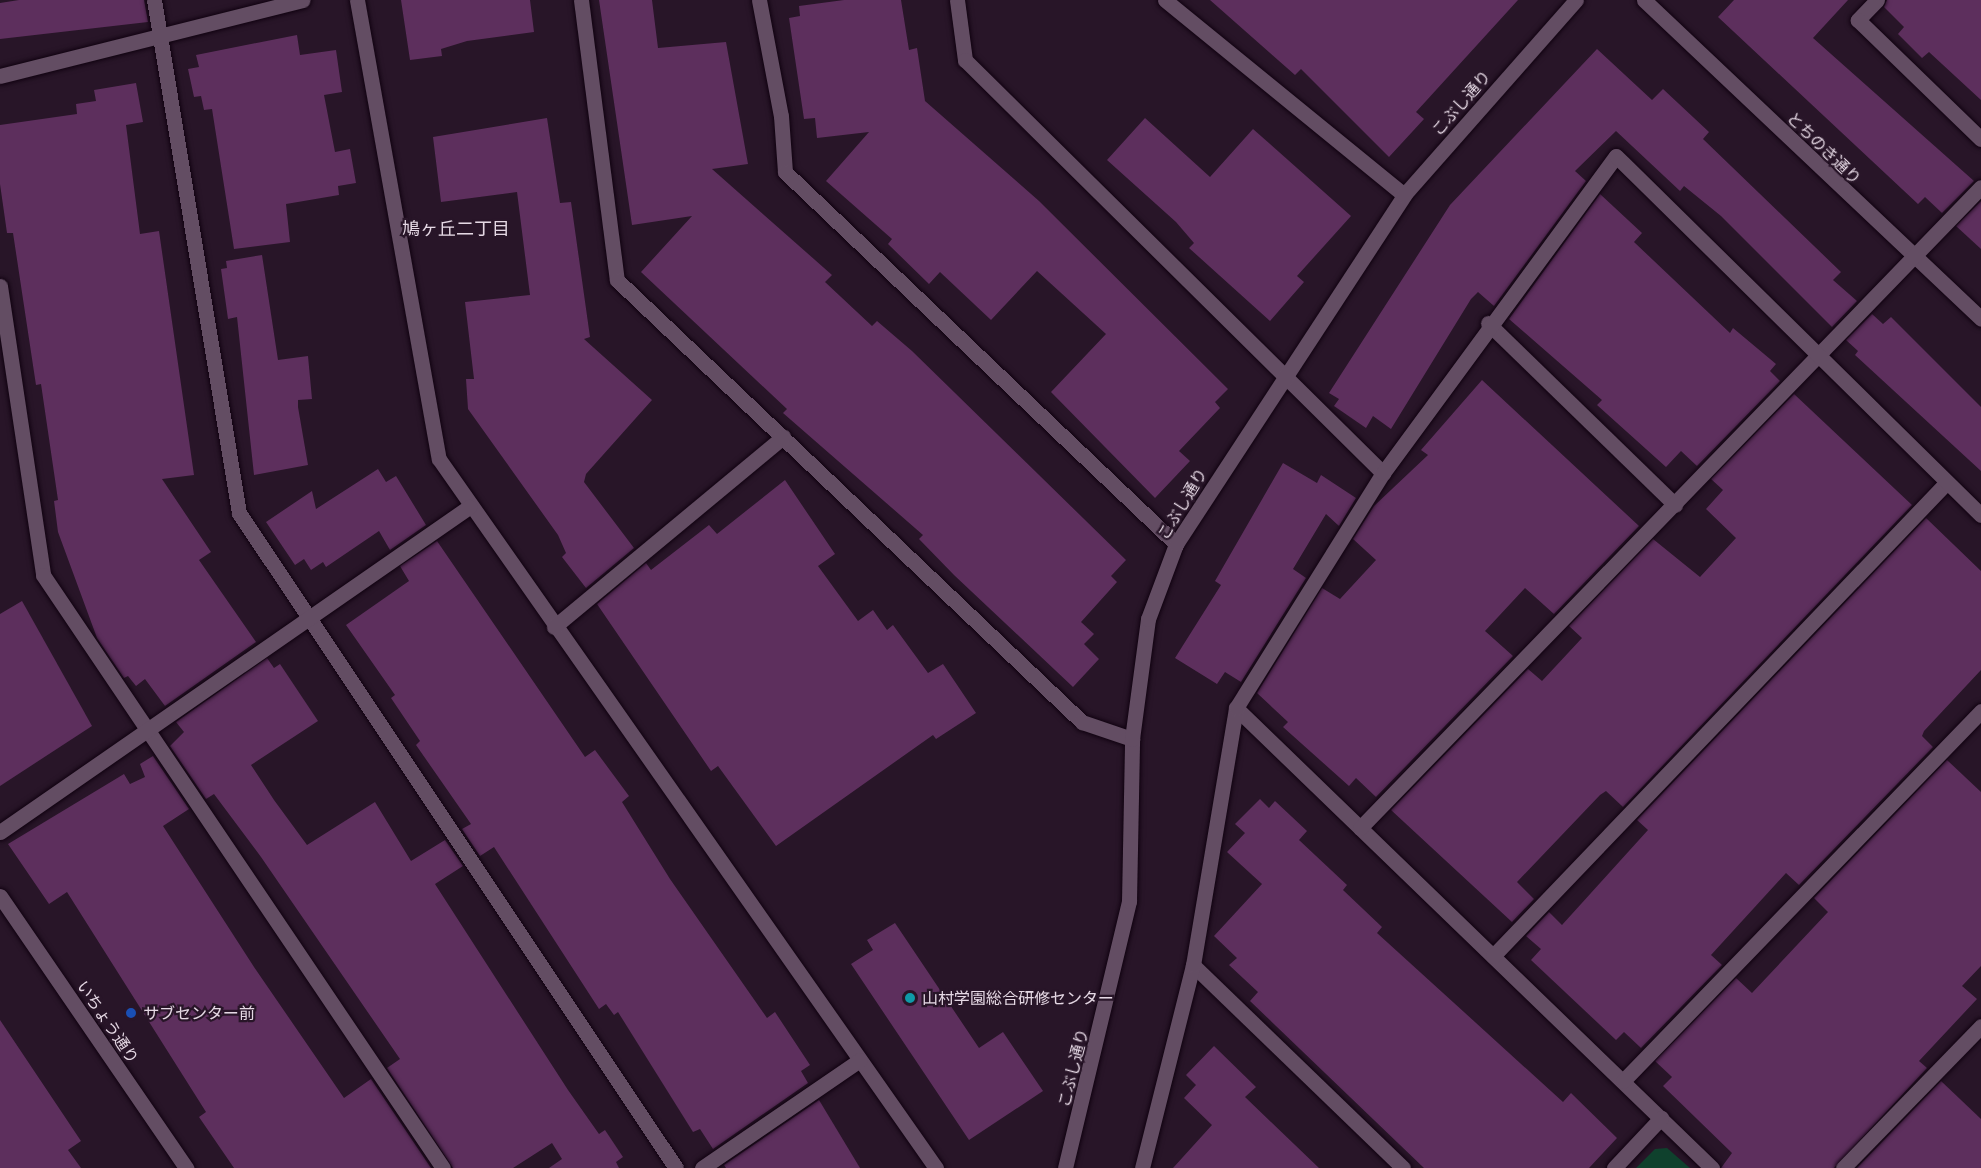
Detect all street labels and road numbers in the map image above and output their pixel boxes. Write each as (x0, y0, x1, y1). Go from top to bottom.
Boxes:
street label: こぶし通り (1428, 67, 1494, 139)
street label: とちのき通り (1783, 108, 1865, 188)
street label: こぶし通り (1153, 465, 1211, 543)
street label: いちょう通り (73, 977, 143, 1067)
street label: こぶし通り (1054, 1027, 1092, 1109)

